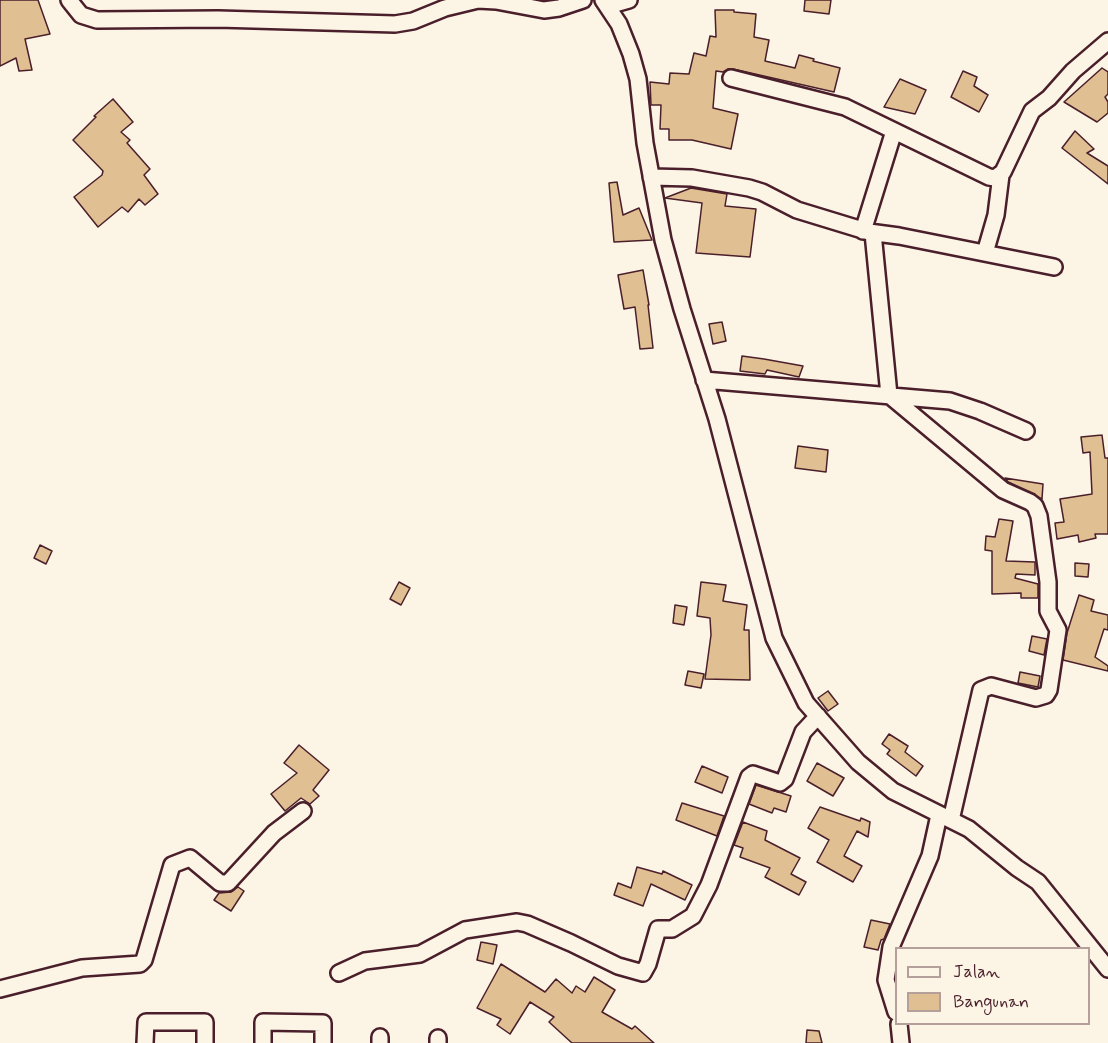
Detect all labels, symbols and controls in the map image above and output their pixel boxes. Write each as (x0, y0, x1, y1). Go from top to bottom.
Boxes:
legend (895, 947, 1090, 1025)
text: Jalan (953, 960, 1000, 984)
text: Bangunan (953, 990, 1029, 1014)

